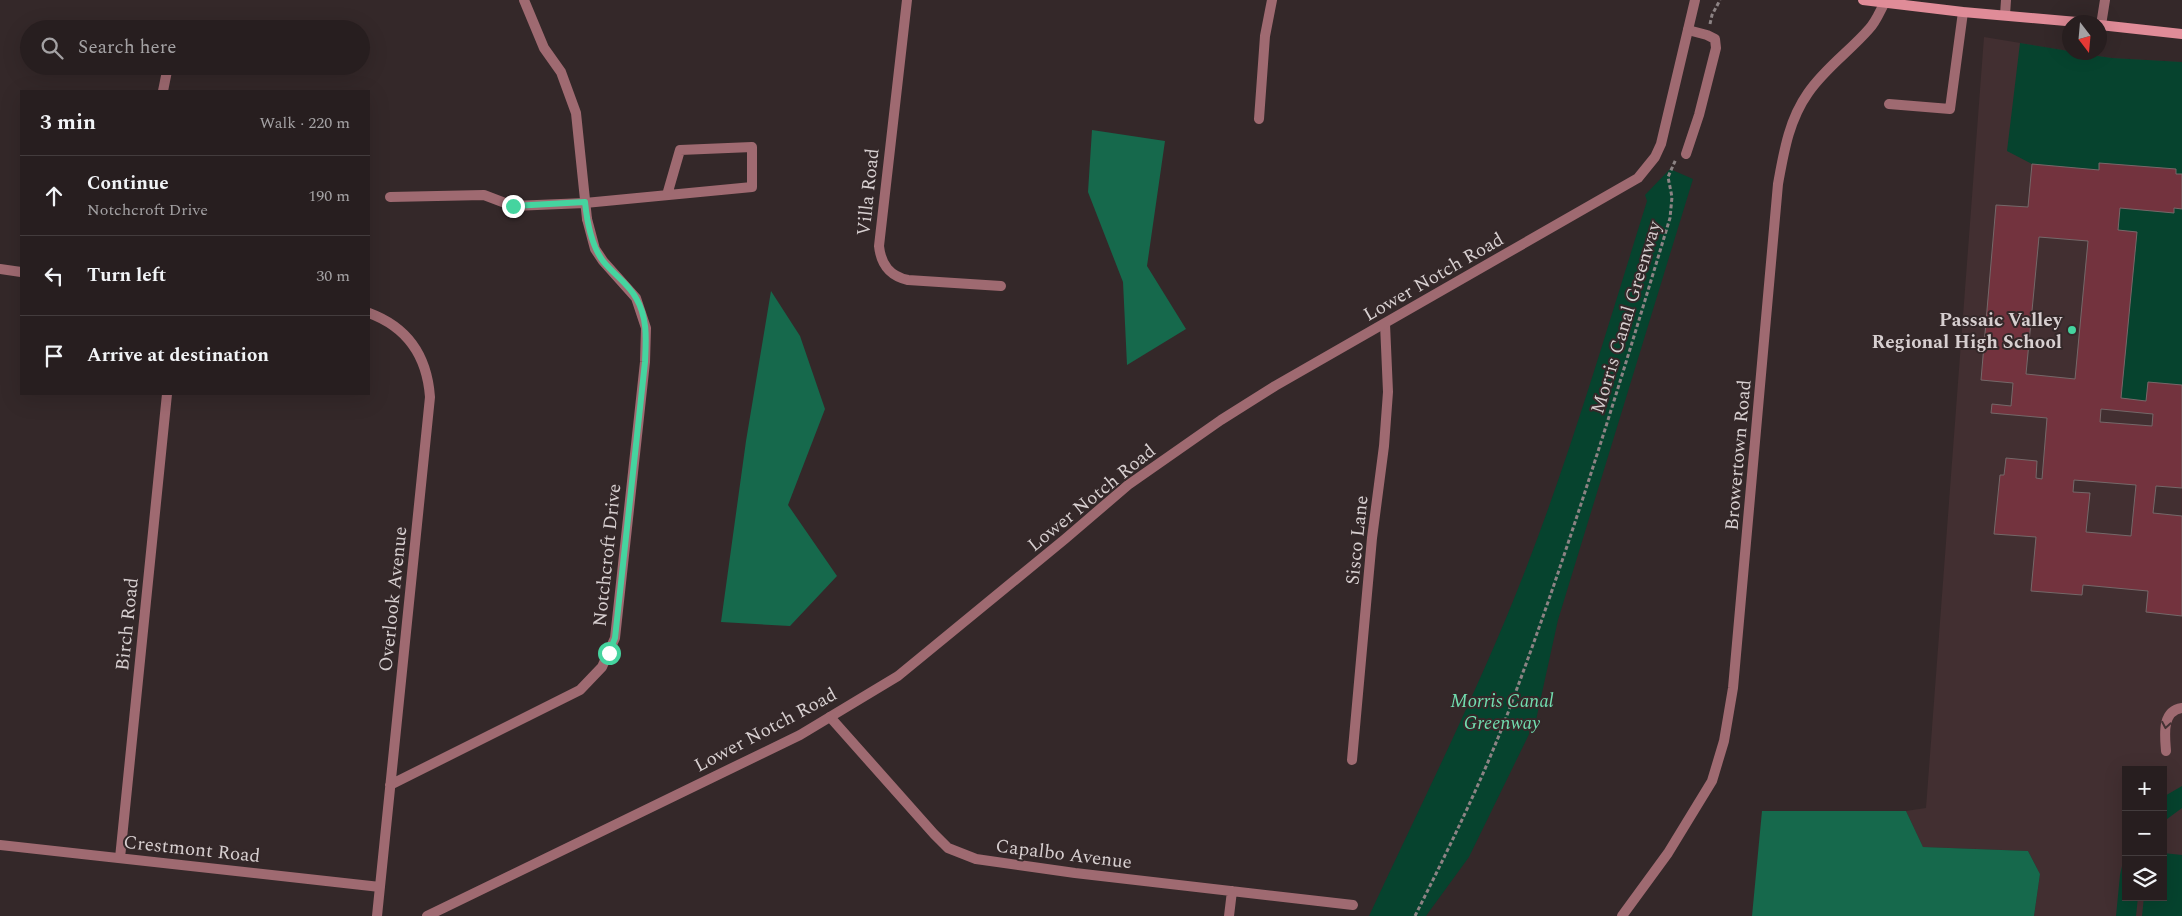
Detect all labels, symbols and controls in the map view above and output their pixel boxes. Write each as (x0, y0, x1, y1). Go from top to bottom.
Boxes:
north arrow (2062, 15, 2107, 60)
search box (20, 20, 370, 75)
text: Search here (78, 33, 177, 62)
icon: search (38, 34, 66, 62)
text: 3 min (40, 107, 96, 139)
text: Walk · 220 m (259, 111, 350, 135)
street label: Villa Road (849, 147, 888, 237)
text: Continue (87, 169, 169, 198)
icon: ahead (40, 182, 68, 210)
text: 190 m (308, 184, 350, 208)
route end (502, 195, 525, 218)
text: Notchcroft Drive (87, 198, 208, 222)
street label: Morris Canal Greenway (1583, 217, 1670, 417)
street label: Lower Notch Road (1358, 225, 1509, 329)
text: Turn left (87, 261, 166, 290)
icon: left (40, 262, 68, 290)
text: 30 m (316, 264, 350, 288)
place label: Passaic Valley Regional High School (1871, 306, 2063, 357)
marker: Passaic Valley Regional High School (2066, 324, 2078, 336)
text: Arrive at destination (87, 341, 269, 370)
icon: arrive (40, 342, 68, 370)
street label: Browertown Road (1717, 379, 1760, 532)
street label: Lower Notch Road (1021, 437, 1162, 559)
street label: Notchcroft Drive (586, 482, 629, 628)
street label: Sisco Lane (1338, 494, 1377, 586)
street label: Overlook Avenue (371, 525, 416, 673)
street label: Birch Road (108, 576, 147, 672)
route start (598, 642, 621, 665)
street label: Lower Notch Road (689, 680, 842, 780)
park label: Morris Canal Greenway (1450, 687, 1554, 738)
one-way arrow (2162, 721, 2172, 730)
map controls (2122, 766, 2167, 901)
button: + (2122, 766, 2167, 811)
button: − (2122, 811, 2167, 856)
street label: Crestmont Road (122, 828, 262, 871)
street label: Capalbo Avenue (994, 832, 1134, 877)
button: layers (2122, 856, 2167, 901)

